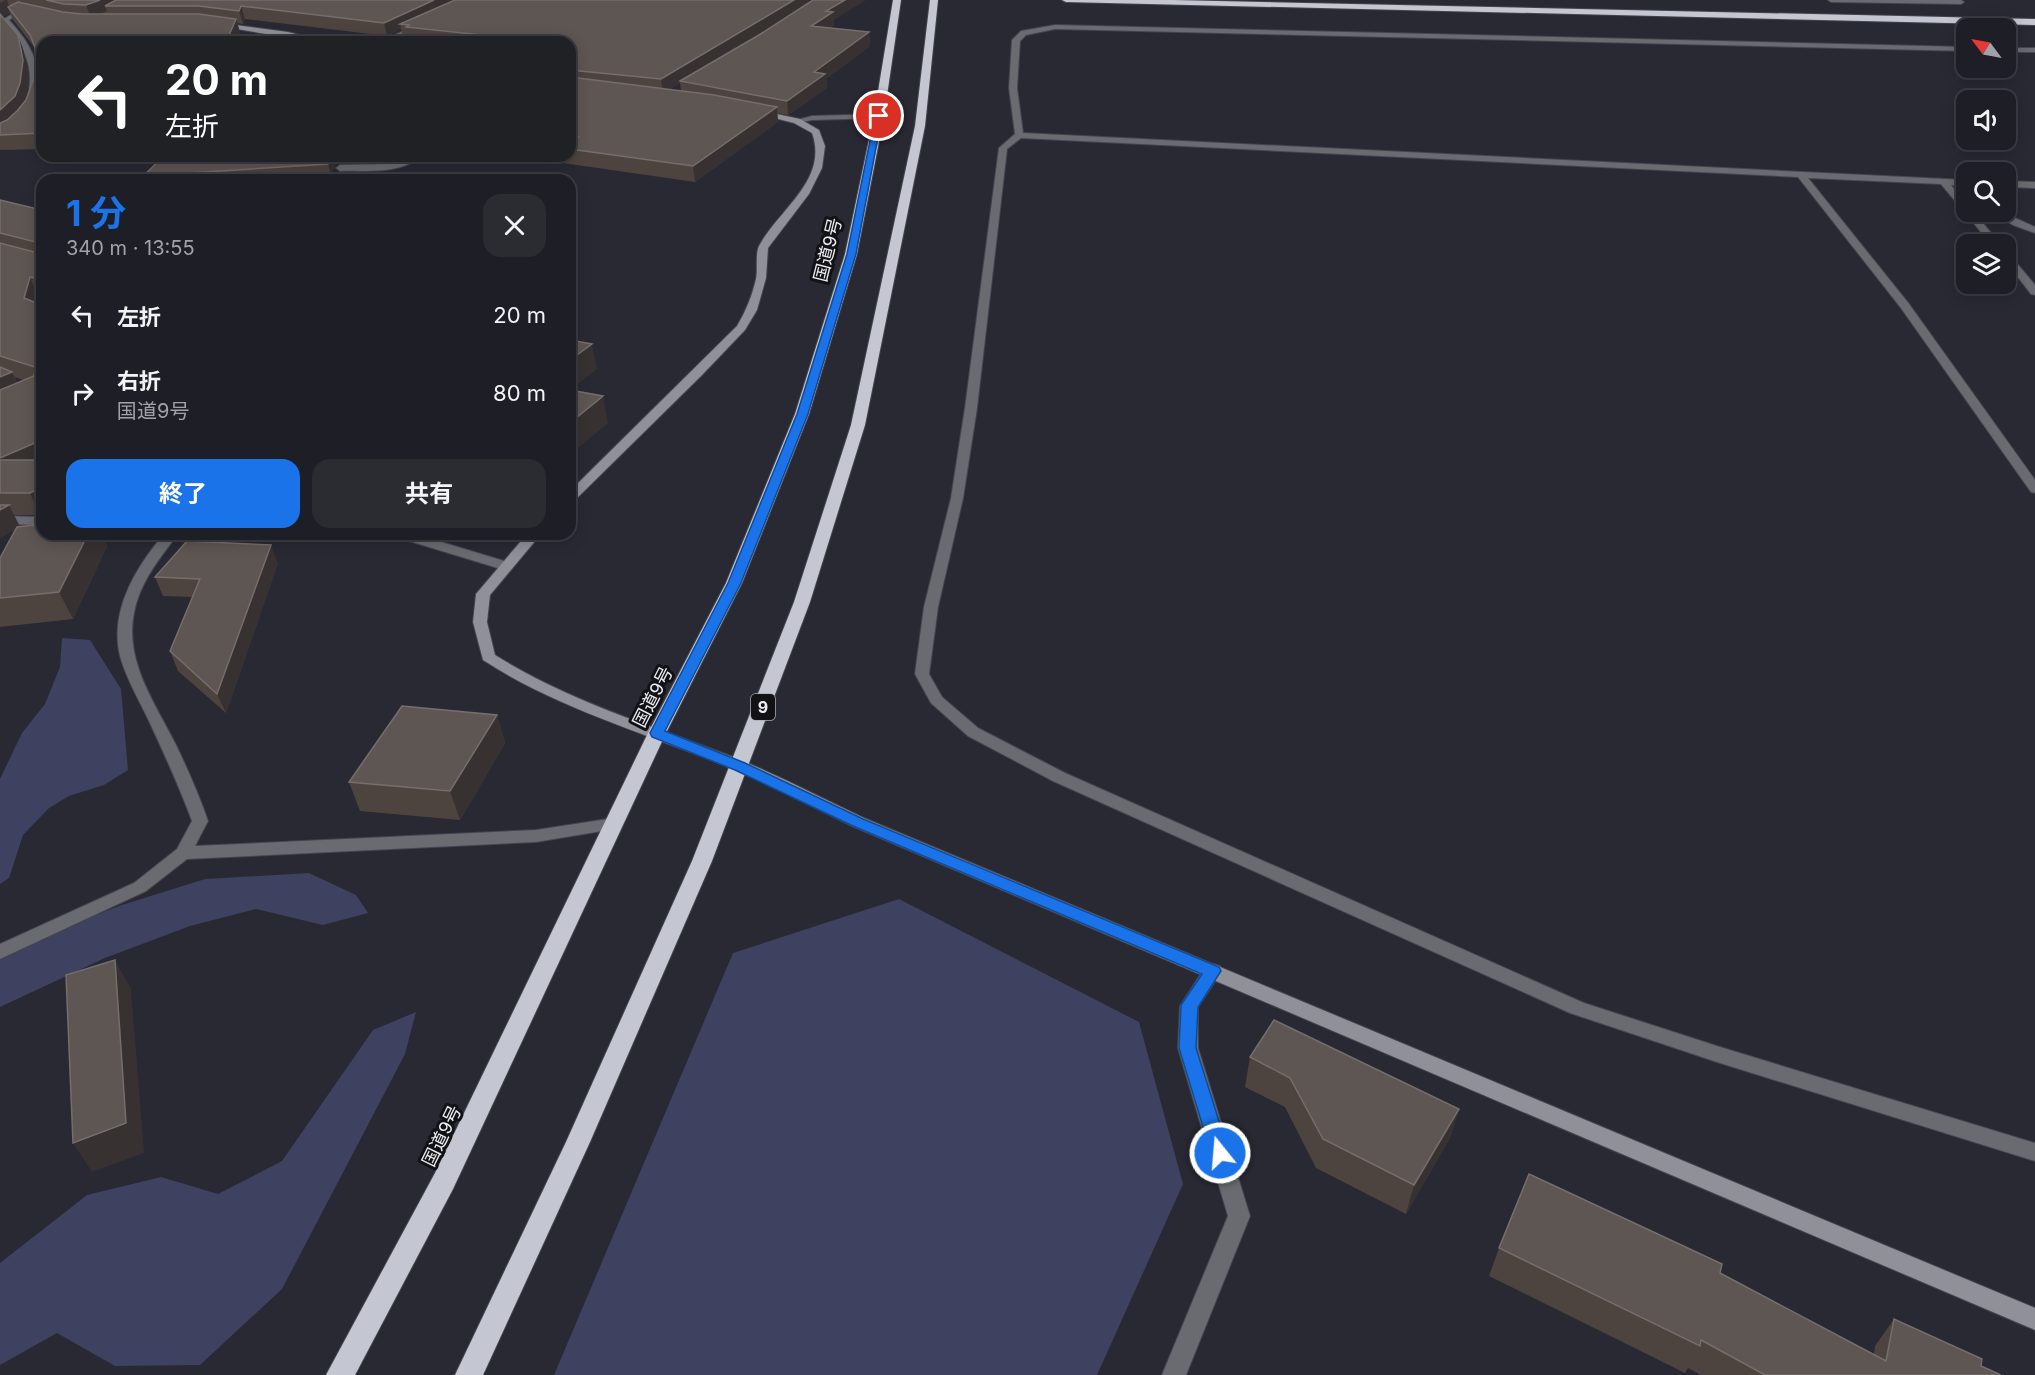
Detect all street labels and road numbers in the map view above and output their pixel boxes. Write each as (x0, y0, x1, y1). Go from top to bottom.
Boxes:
street label: 国道9号 (809, 216, 846, 284)
street label: 国道9号 (628, 663, 677, 731)
road number: 9 (751, 694, 775, 720)
street label: 国道9号 (418, 1102, 465, 1170)

